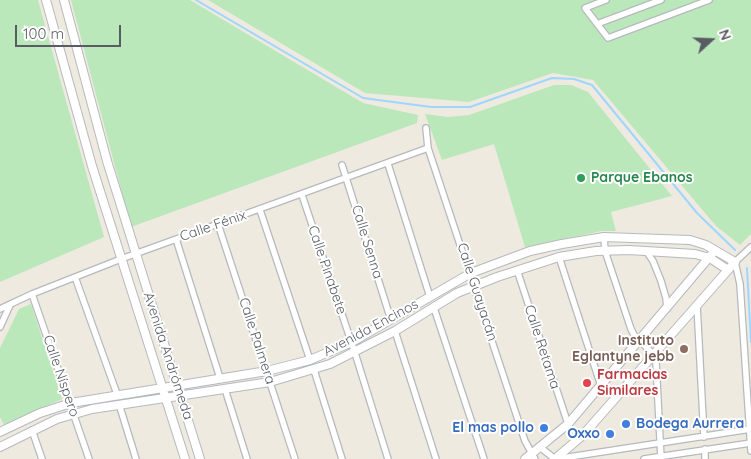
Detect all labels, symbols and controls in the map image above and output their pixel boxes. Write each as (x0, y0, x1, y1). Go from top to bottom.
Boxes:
scale bar (18, 15, 124, 47)
north arrow (686, 15, 736, 65)
text: 100 m (23, 24, 64, 43)
text: N (715, 27, 735, 43)
place label: Parque Ebanos (591, 170, 693, 186)
marker: Parque Ebanos (575, 172, 587, 184)
street label: Calle Senna (348, 203, 386, 281)
street label: Calle Fénix (178, 207, 248, 245)
street label: Calle Pinabete (304, 224, 350, 316)
street label: Calle Guayacán (453, 241, 501, 343)
street label: Avenida Andrómeda (139, 290, 197, 422)
street label: Calle Palmera (235, 296, 279, 386)
street label: Avenida Encinos (321, 296, 421, 360)
street label: Calle Retama (521, 303, 563, 391)
street label: Calle Níspero (39, 333, 83, 419)
place label: Instituto Eglantyne jebb (572, 333, 674, 366)
marker: Instituto Eglantyne jebb (678, 343, 690, 355)
place label: Farmacias Similares (597, 367, 667, 400)
marker: Farmacias Similares (581, 377, 593, 389)
place label: Bodega Aurrera (636, 416, 744, 432)
marker: Bodega Aurrera (620, 418, 632, 430)
place label: El mas pollo (452, 420, 534, 436)
marker: El mas pollo (538, 422, 550, 434)
place label: Oxxo (567, 426, 600, 442)
marker: Oxxo (604, 428, 616, 440)

